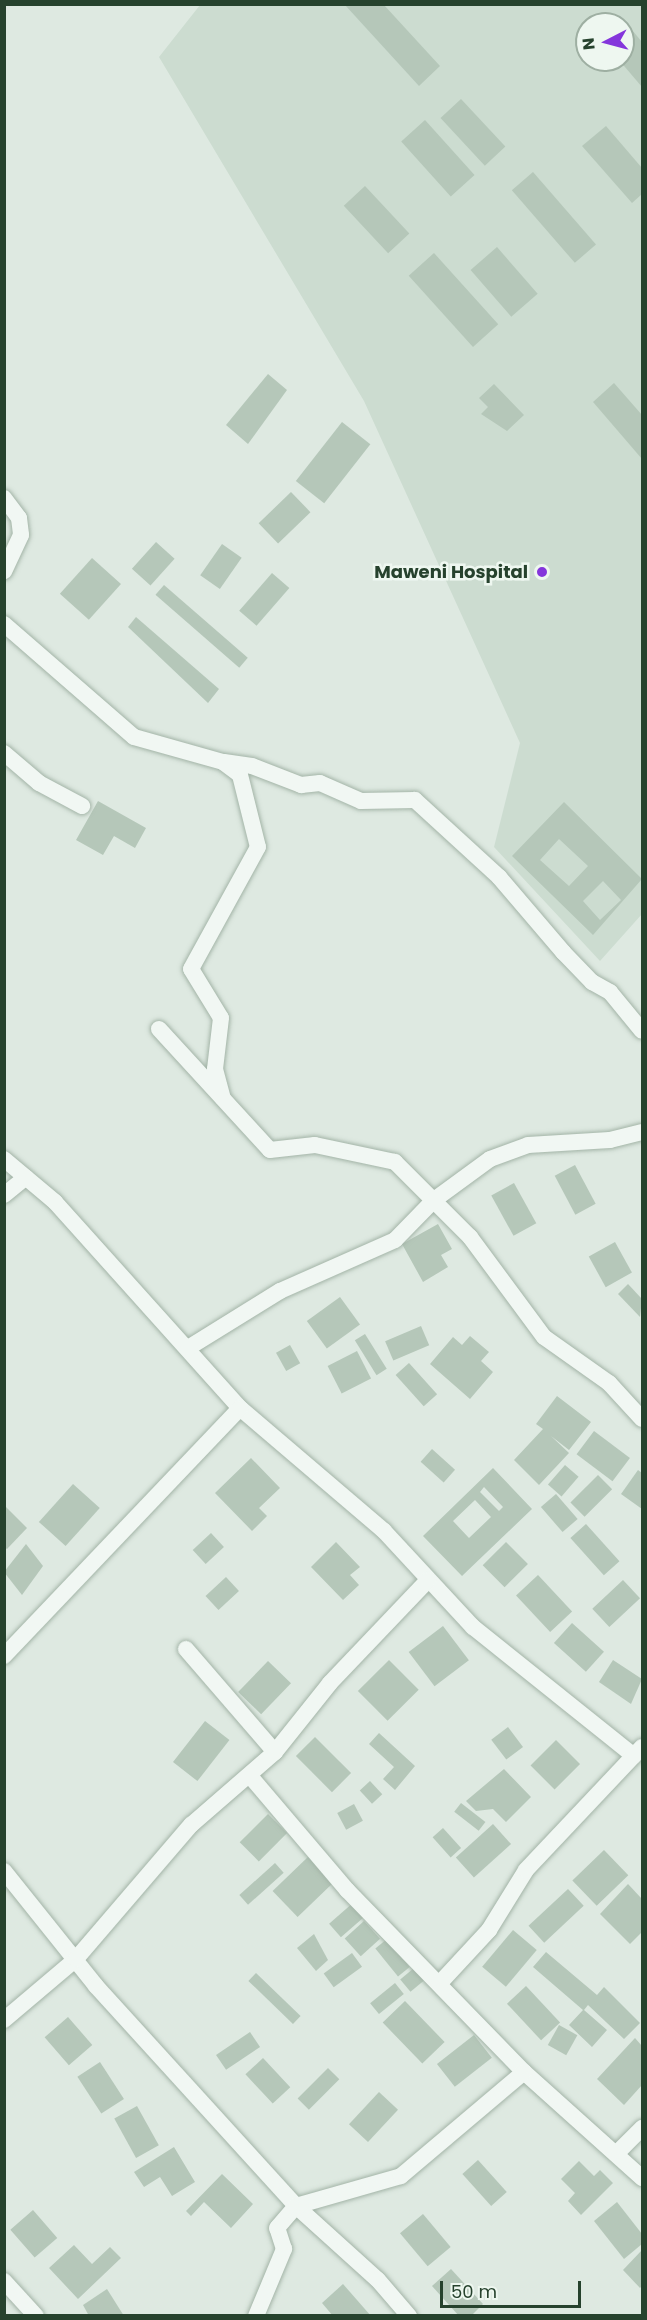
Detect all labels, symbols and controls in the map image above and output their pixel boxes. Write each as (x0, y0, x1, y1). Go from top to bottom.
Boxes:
north arrow (575, 12, 635, 72)
text: N (577, 37, 601, 51)
place label: Maweni Hospital (374, 561, 528, 583)
marker: Maweni Hospital (533, 563, 551, 581)
scale bar (443, 2269, 584, 2307)
text: 50 m (451, 2279, 497, 2304)

